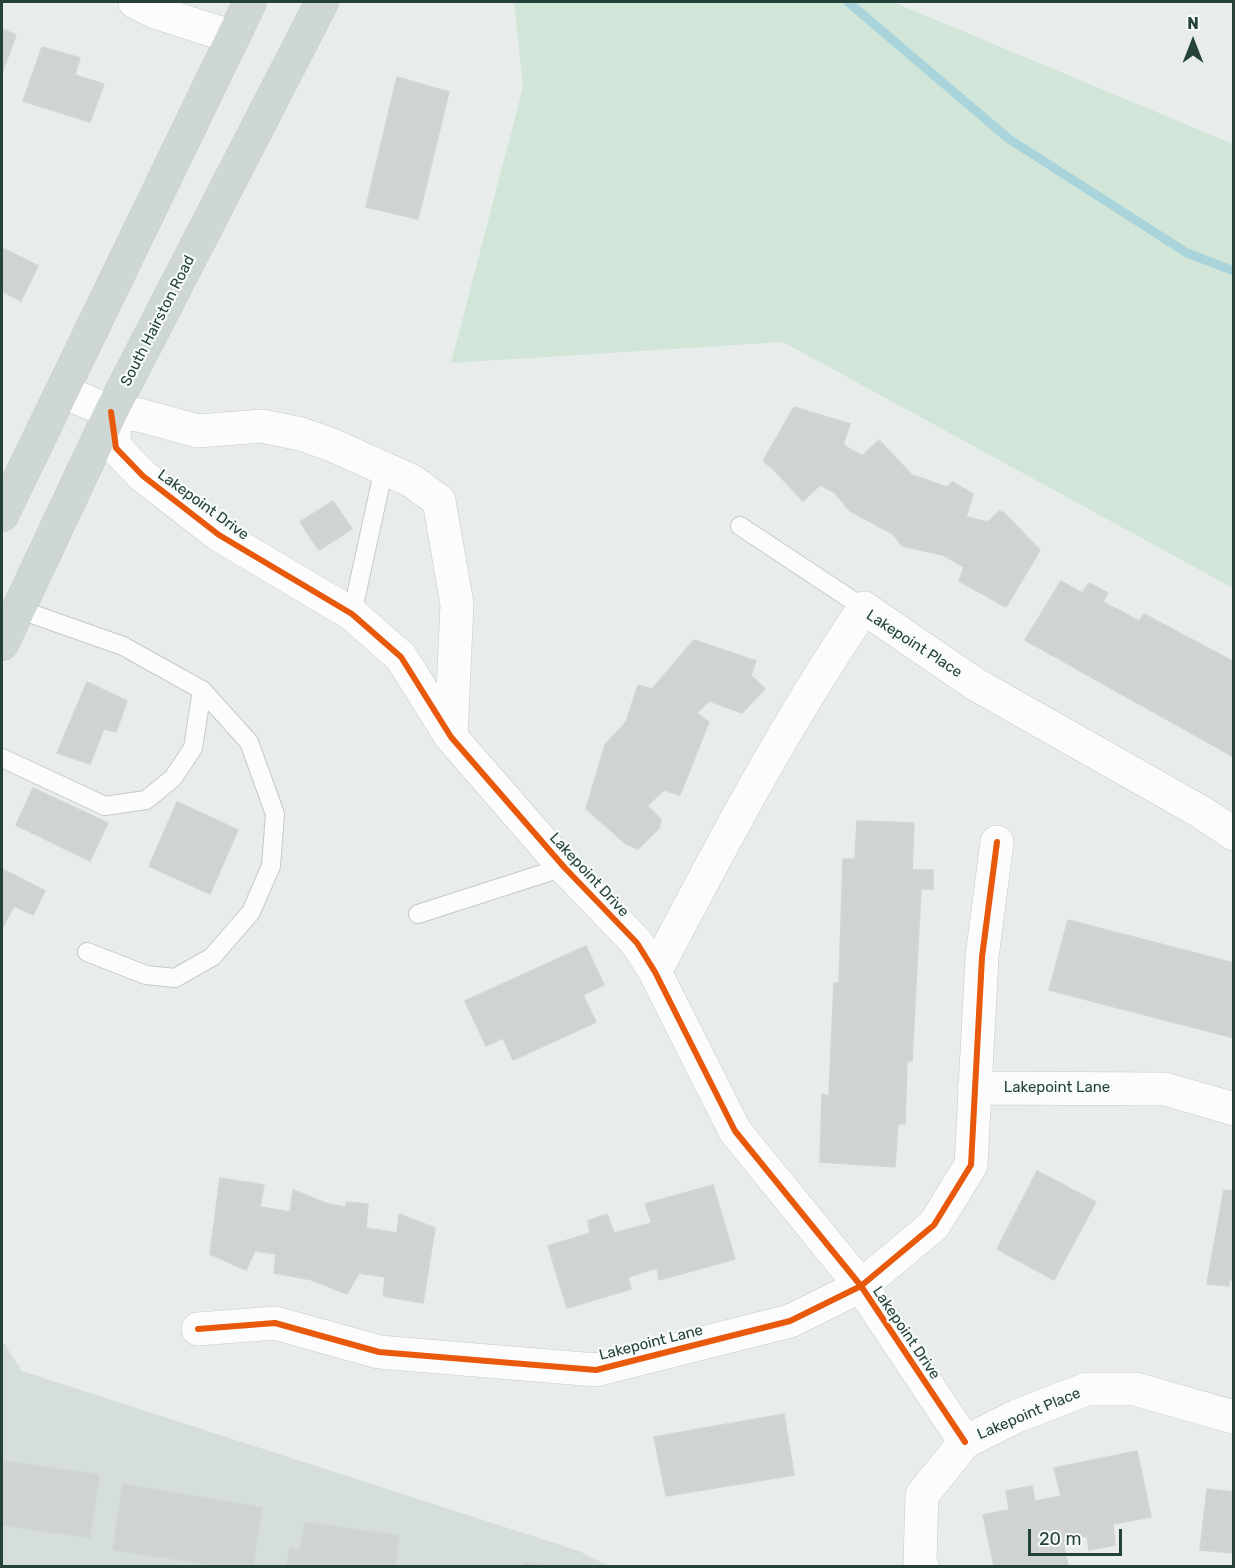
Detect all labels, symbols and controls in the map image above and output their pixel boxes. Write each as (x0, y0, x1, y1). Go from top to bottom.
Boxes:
north arrow (1163, 12, 1223, 72)
text: N (1187, 14, 1199, 33)
street label: South Hairston Road (117, 253, 199, 389)
street label: Lakepoint Drive (154, 466, 252, 544)
street label: Lakepoint Place (863, 606, 965, 682)
street label: Lakepoint Drive (545, 829, 633, 921)
street label: Lakepoint Lane (1004, 1079, 1110, 1097)
street label: Lakepoint Drive (868, 1283, 944, 1383)
street label: Lakepoint Lane (597, 1321, 705, 1365)
street label: Lakepoint Place (975, 1384, 1083, 1444)
scale bar (1031, 1517, 1126, 1555)
text: 20 m (1039, 1528, 1081, 1550)

